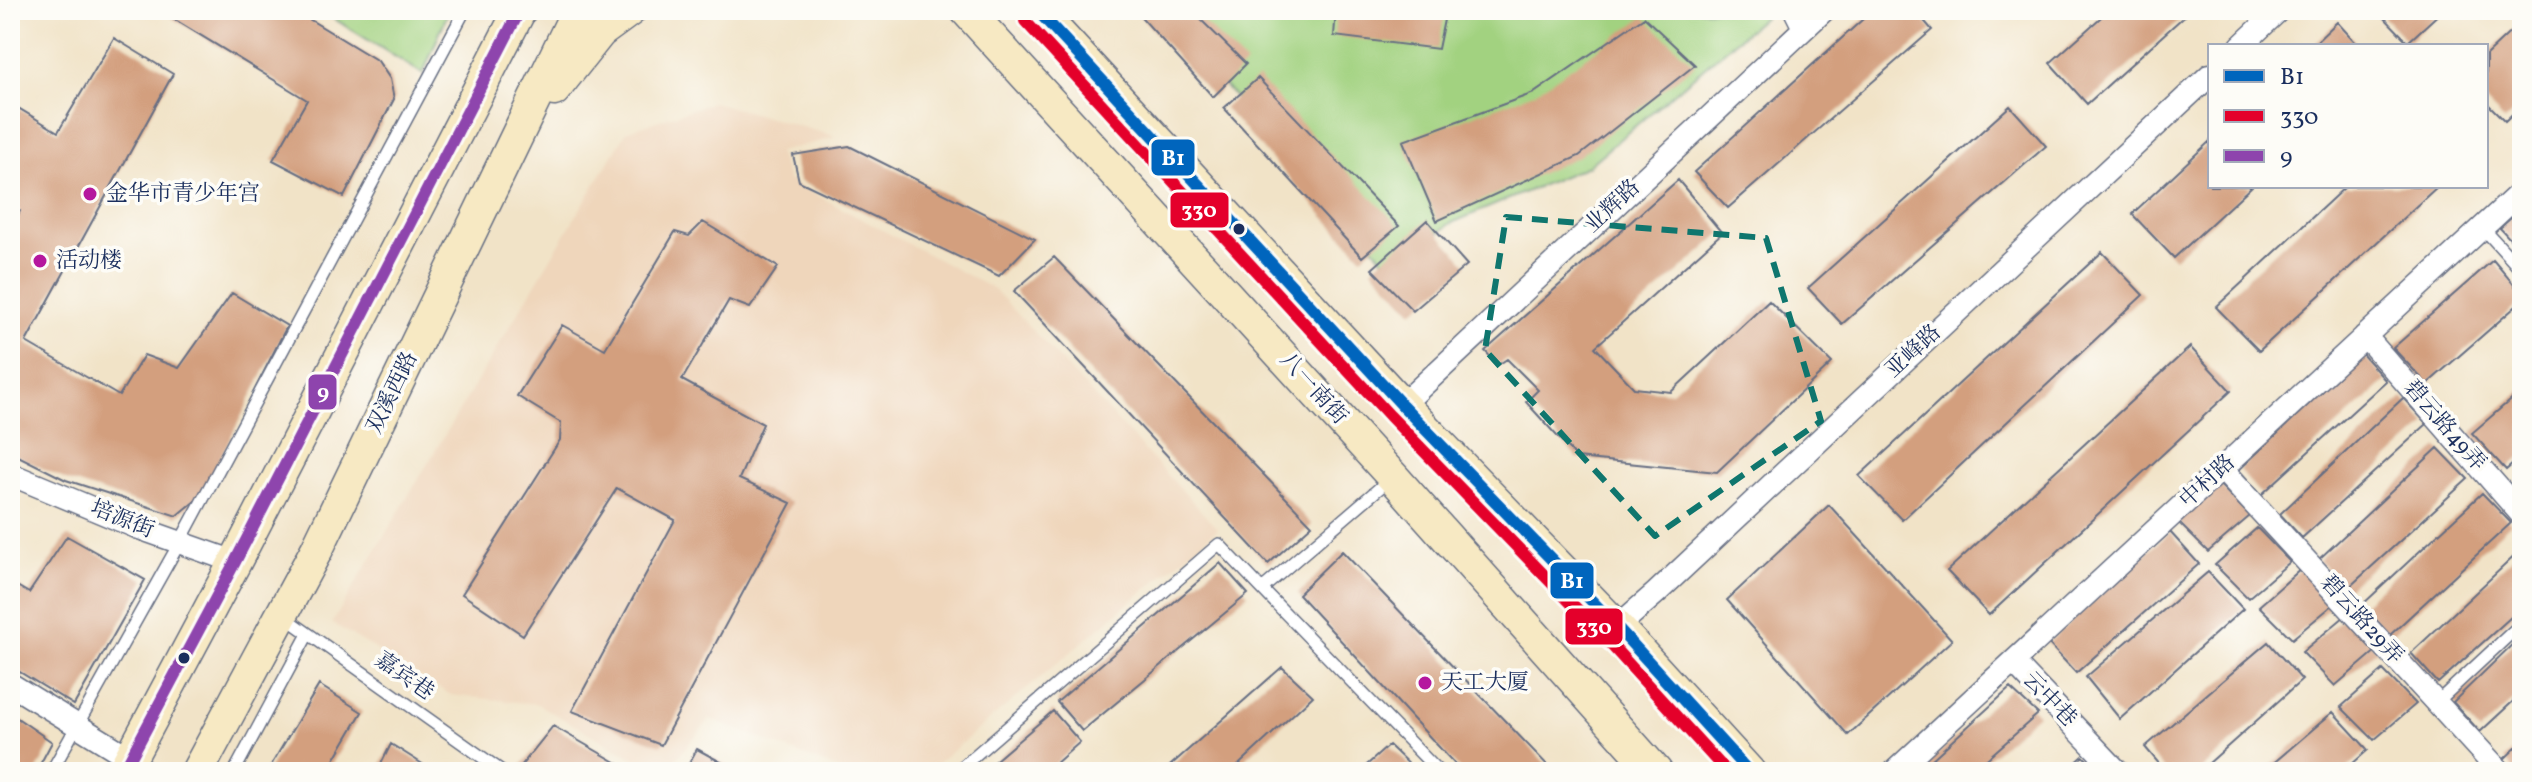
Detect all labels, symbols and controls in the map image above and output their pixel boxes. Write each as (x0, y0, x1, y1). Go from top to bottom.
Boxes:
legend (2208, 44, 2488, 188)
text: B1 (2280, 61, 2304, 95)
text: 330 (2280, 101, 2318, 135)
line badge: B1 (1150, 138, 1196, 177)
text: 9 (2280, 141, 2292, 175)
text: B1 (1161, 144, 1185, 175)
street label: 业辉路 (1578, 173, 1648, 241)
place label: 金华市青少年宫 (106, 179, 260, 210)
marker: 金华市青少年宫 (81, 185, 99, 203)
line badge: 330 (1169, 191, 1230, 229)
text: 330 (1181, 196, 1217, 227)
unlabelled marker (1231, 221, 1247, 237)
place label: 活动楼 (56, 246, 122, 277)
marker: 活动楼 (31, 252, 49, 270)
street label: 亚峰路 (1879, 318, 1949, 386)
street label: 八一南街 (1272, 346, 1354, 432)
street label: 双溪西路 (360, 347, 426, 439)
line badge: 9 (307, 373, 338, 411)
street label: 碧云路49弄 (2396, 374, 2492, 478)
text: 9 (317, 378, 329, 409)
street label: 中村路 (2173, 448, 2243, 516)
street label: 培源街 (86, 493, 158, 547)
line badge: B1 (1549, 561, 1595, 600)
text: B1 (1560, 567, 1584, 598)
street label: 碧云路29弄 (2312, 568, 2410, 672)
line badge: 330 (1564, 607, 1624, 646)
text: 330 (1576, 613, 1612, 644)
street label: 嘉宾巷 (368, 645, 440, 709)
unlabelled marker (176, 650, 192, 666)
street label: 云中巷 (2015, 665, 2083, 735)
place label: 天工大厦 (1441, 668, 1529, 699)
marker: 天工大厦 (1416, 674, 1434, 692)

